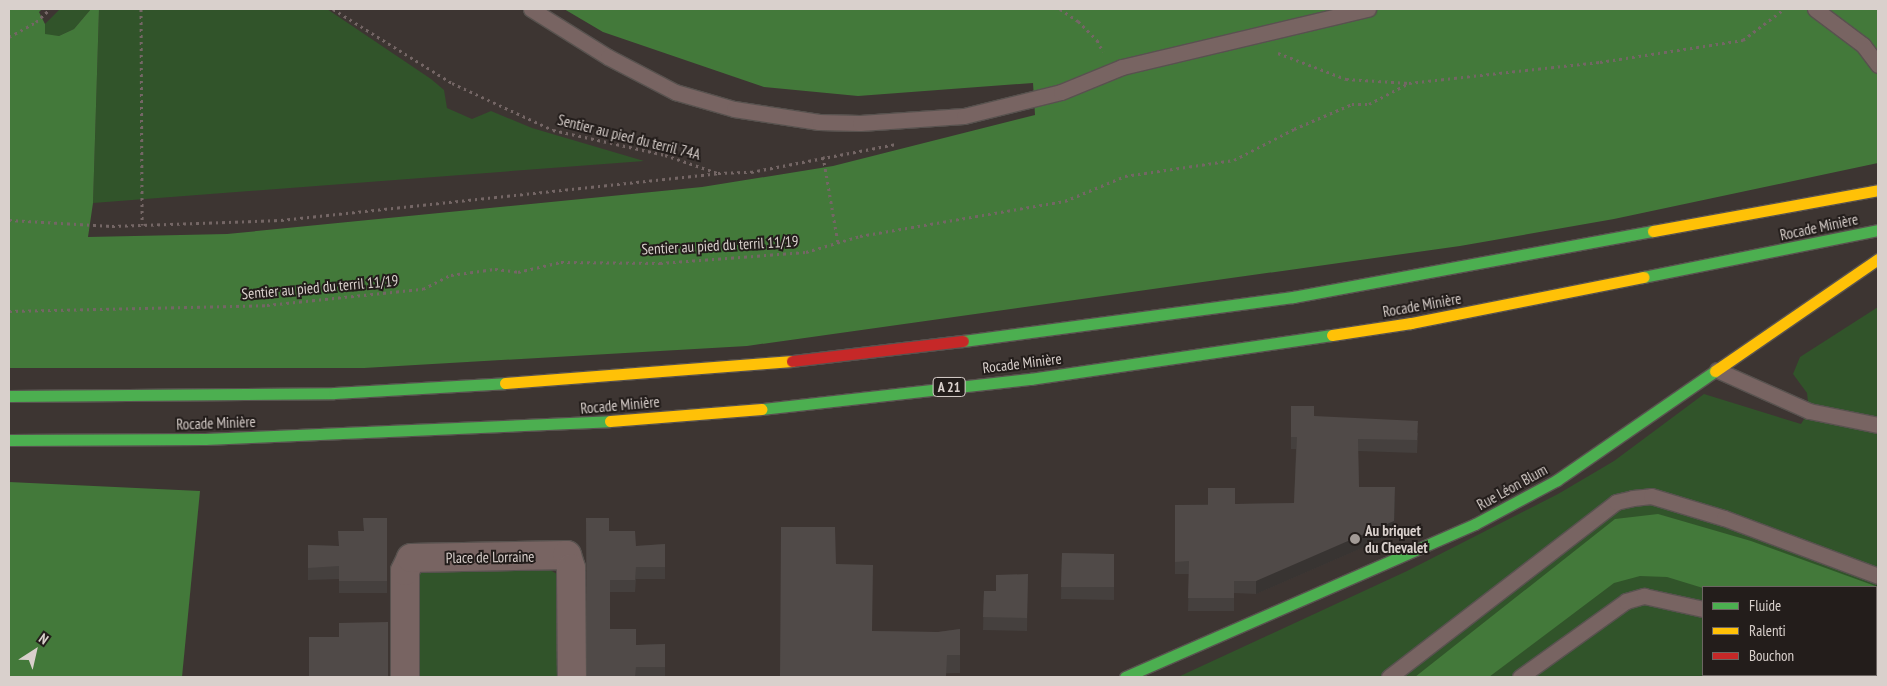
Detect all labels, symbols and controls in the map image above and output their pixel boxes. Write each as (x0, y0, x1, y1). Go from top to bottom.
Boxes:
street label: Sentier au pied du terril 74A (556, 111, 702, 163)
street label: Rocade Minière (1778, 210, 1860, 244)
street label: Sentier au pied du terril 11/19 (641, 232, 799, 258)
street label: Sentier au pied du terril 11/19 (241, 271, 399, 303)
street label: Rocade Minière (1381, 289, 1463, 321)
street label: Rocade Minière (981, 349, 1063, 377)
road number: A 21 (932, 376, 966, 398)
street label: Rocade Minière (580, 393, 660, 417)
street label: Rocade Minière (176, 413, 256, 433)
street label: Rue Léon Blum (1474, 460, 1550, 514)
place label: Au briquet du Chevalet (1365, 521, 1428, 556)
marker: Au briquet du Chevalet (1349, 533, 1361, 545)
street label: Place de Lorraine (445, 547, 535, 567)
legend (1702, 586, 1877, 676)
text: Fluide (1749, 596, 1781, 615)
text: Ralenti (1749, 621, 1786, 640)
north arrow (10, 626, 60, 676)
text: N (35, 629, 52, 648)
text: Bouchon (1749, 646, 1794, 665)

